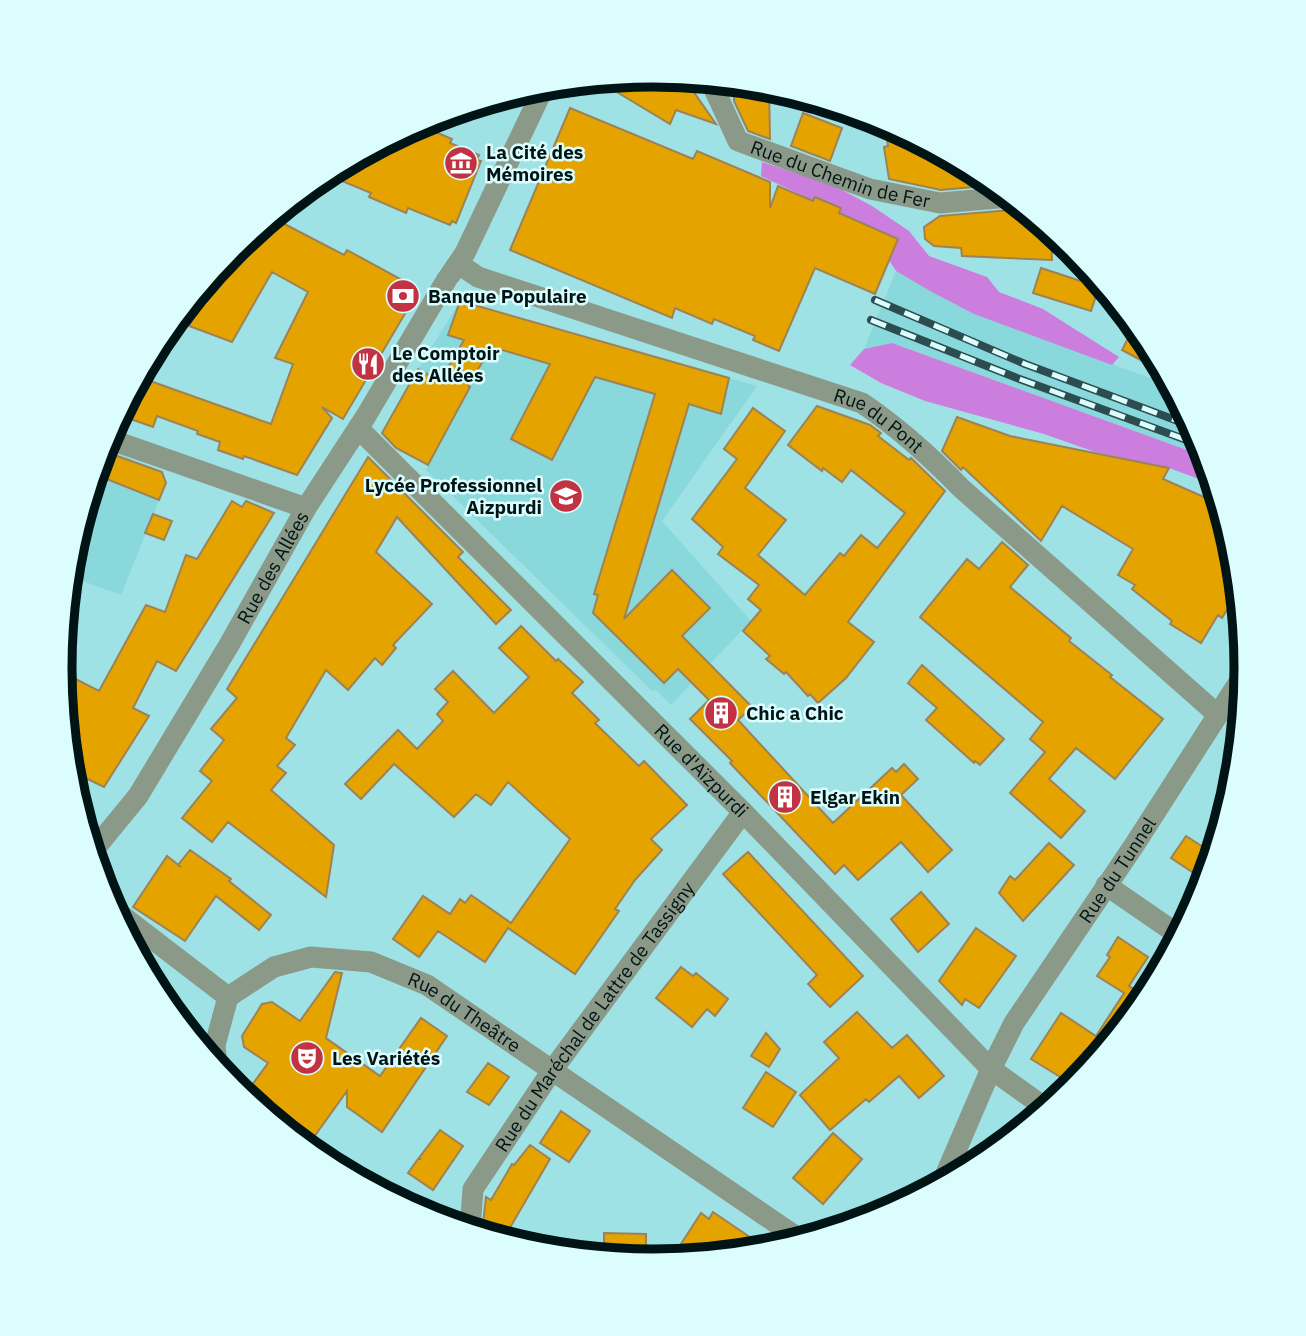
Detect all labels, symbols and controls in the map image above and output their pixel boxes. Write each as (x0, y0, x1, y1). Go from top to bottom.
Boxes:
street label: Rue du Chemin de Fer (747, 135, 932, 213)
place label: La Cité des Mémoires (486, 140, 583, 186)
museum icon: La Cité des Mémoires (442, 144, 480, 182)
bank icon: Banque Populaire (384, 277, 422, 315)
place label: Banque Populaire (428, 284, 587, 308)
place label: Le Comptoir des Allées (392, 341, 500, 387)
restaurant icon: Le Comptoir des Allées (349, 345, 387, 383)
street label: Rue du Pont (831, 383, 929, 458)
place label: Lycée Professionnel Aizpurdi (365, 473, 542, 519)
school or university icon: Lycée Professionnel Aizpurdi (547, 477, 585, 515)
street label: Rue des Allées (231, 507, 314, 628)
building icon: Chic a Chic (702, 694, 740, 732)
place label: Chic a Chic (746, 701, 844, 725)
street label: Rue d'Aïzpurdi (649, 719, 753, 822)
building icon: Elgar Ekin (766, 778, 804, 816)
place label: Elgar Ekin (810, 785, 900, 809)
street label: Rue du Tunnel (1073, 813, 1161, 927)
street label: Rue du Maréchal de Lattre de Tassigny (489, 876, 700, 1156)
street label: Rue du Theâtre (404, 967, 525, 1057)
theatre icon: Les Variétés (288, 1039, 326, 1077)
place label: Les Variétés (332, 1046, 440, 1070)

